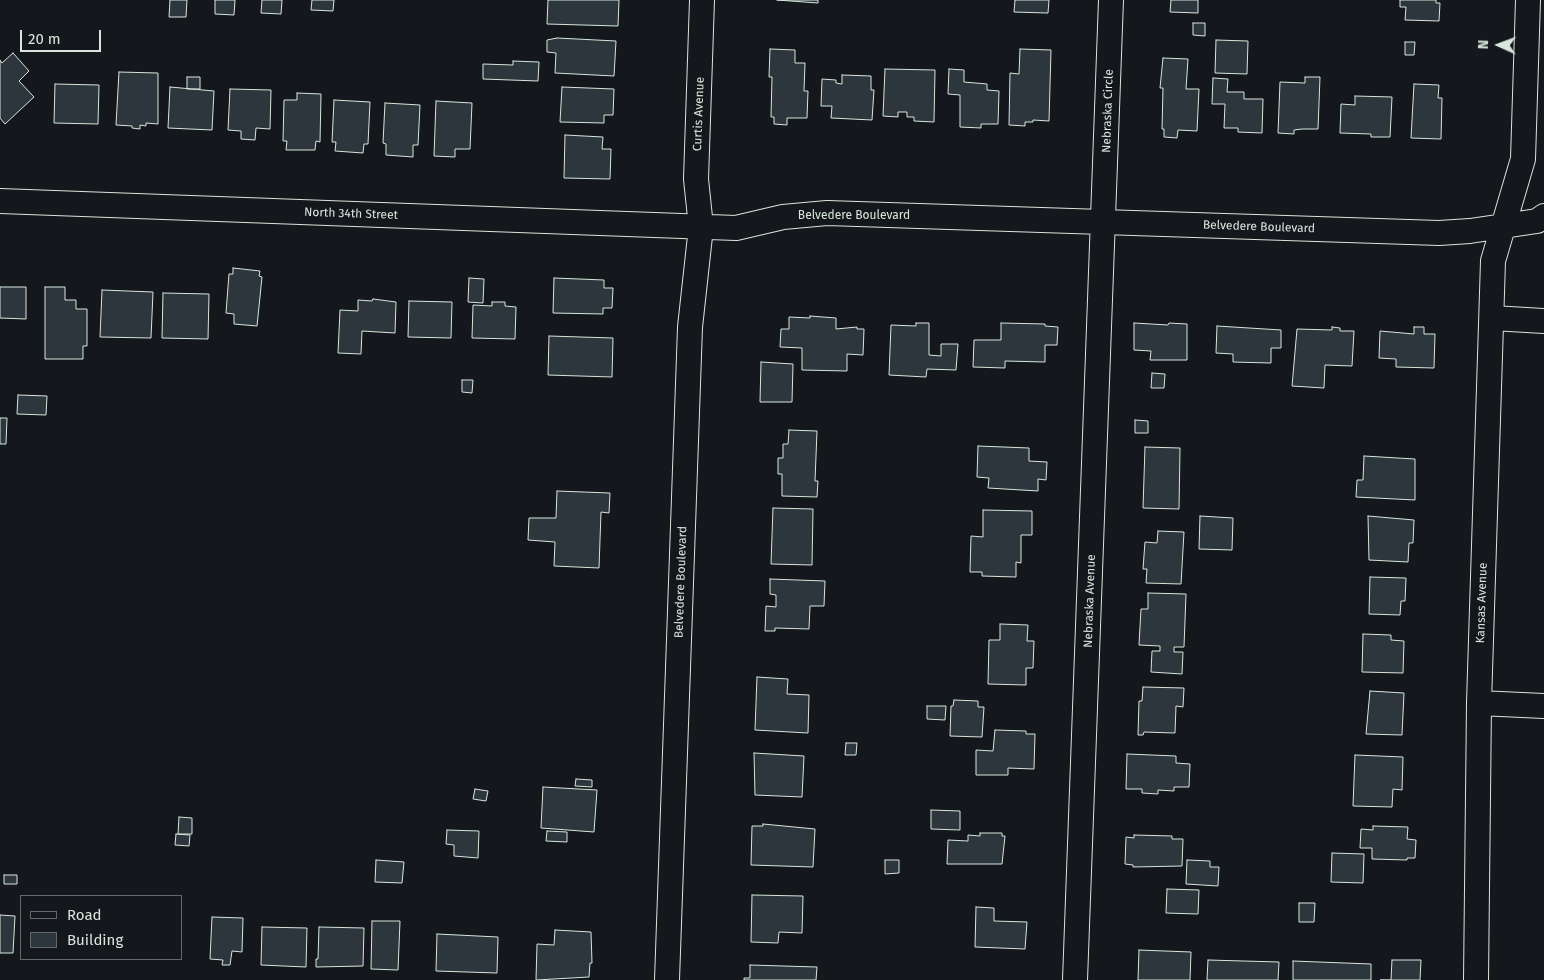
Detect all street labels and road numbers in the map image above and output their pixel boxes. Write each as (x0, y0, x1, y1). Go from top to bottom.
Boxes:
street label: Nebraska Circle (1099, 69, 1117, 153)
street label: Curtis Avenue (691, 77, 707, 151)
street label: North 34th Street (304, 205, 398, 223)
street label: Belvedere Boulevard (798, 209, 910, 223)
street label: Belvedere Boulevard (1203, 218, 1315, 236)
street label: Belvedere Boulevard (672, 526, 690, 638)
street label: Nebraska Avenue (1081, 554, 1099, 648)
street label: Kansas Avenue (1473, 562, 1491, 644)

